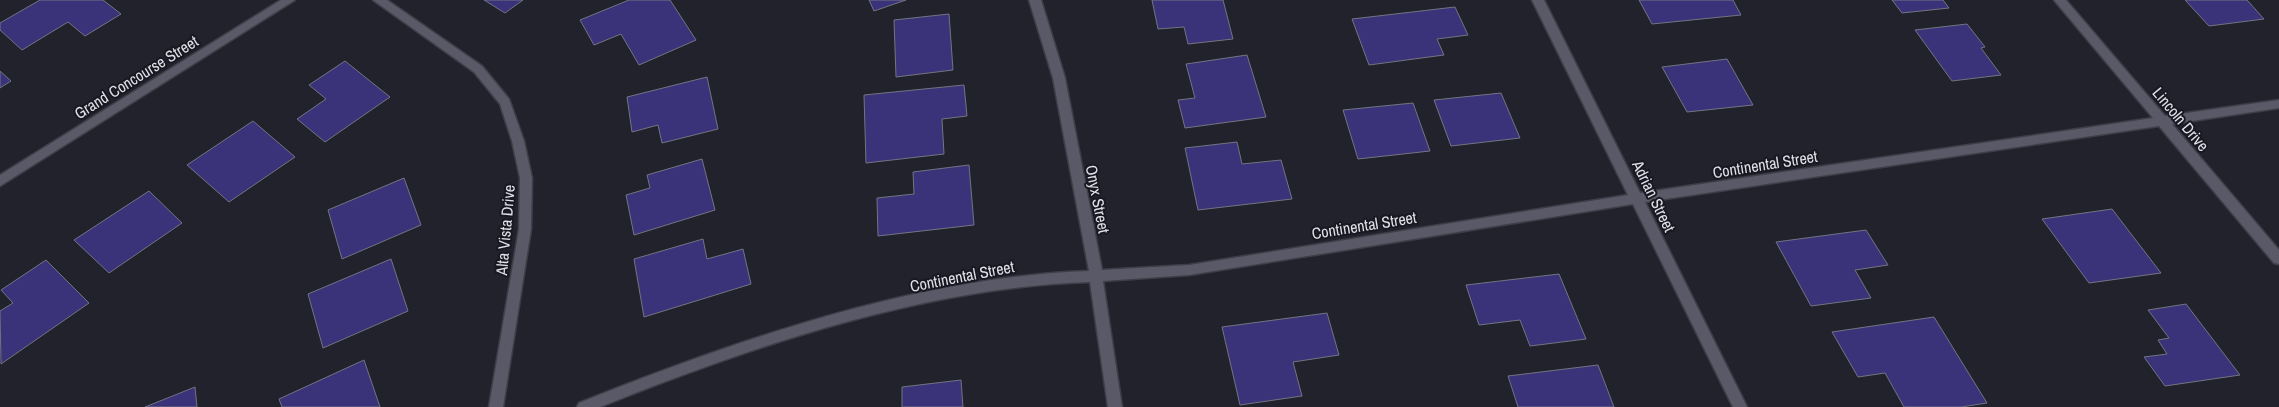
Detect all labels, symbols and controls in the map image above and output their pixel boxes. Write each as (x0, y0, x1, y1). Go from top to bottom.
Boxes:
street label: Grand Concourse Street (70, 30, 202, 124)
street label: Lincoln Drive (2148, 82, 2214, 156)
street label: Continental Street (1711, 145, 1819, 183)
street label: Adrian Street (1627, 156, 1681, 236)
street label: Onyx Street (1081, 163, 1115, 235)
street label: Alta Vista Drive (490, 184, 520, 277)
street label: Continental Street (1310, 206, 1418, 244)
street label: Continental Street (908, 255, 1016, 297)

